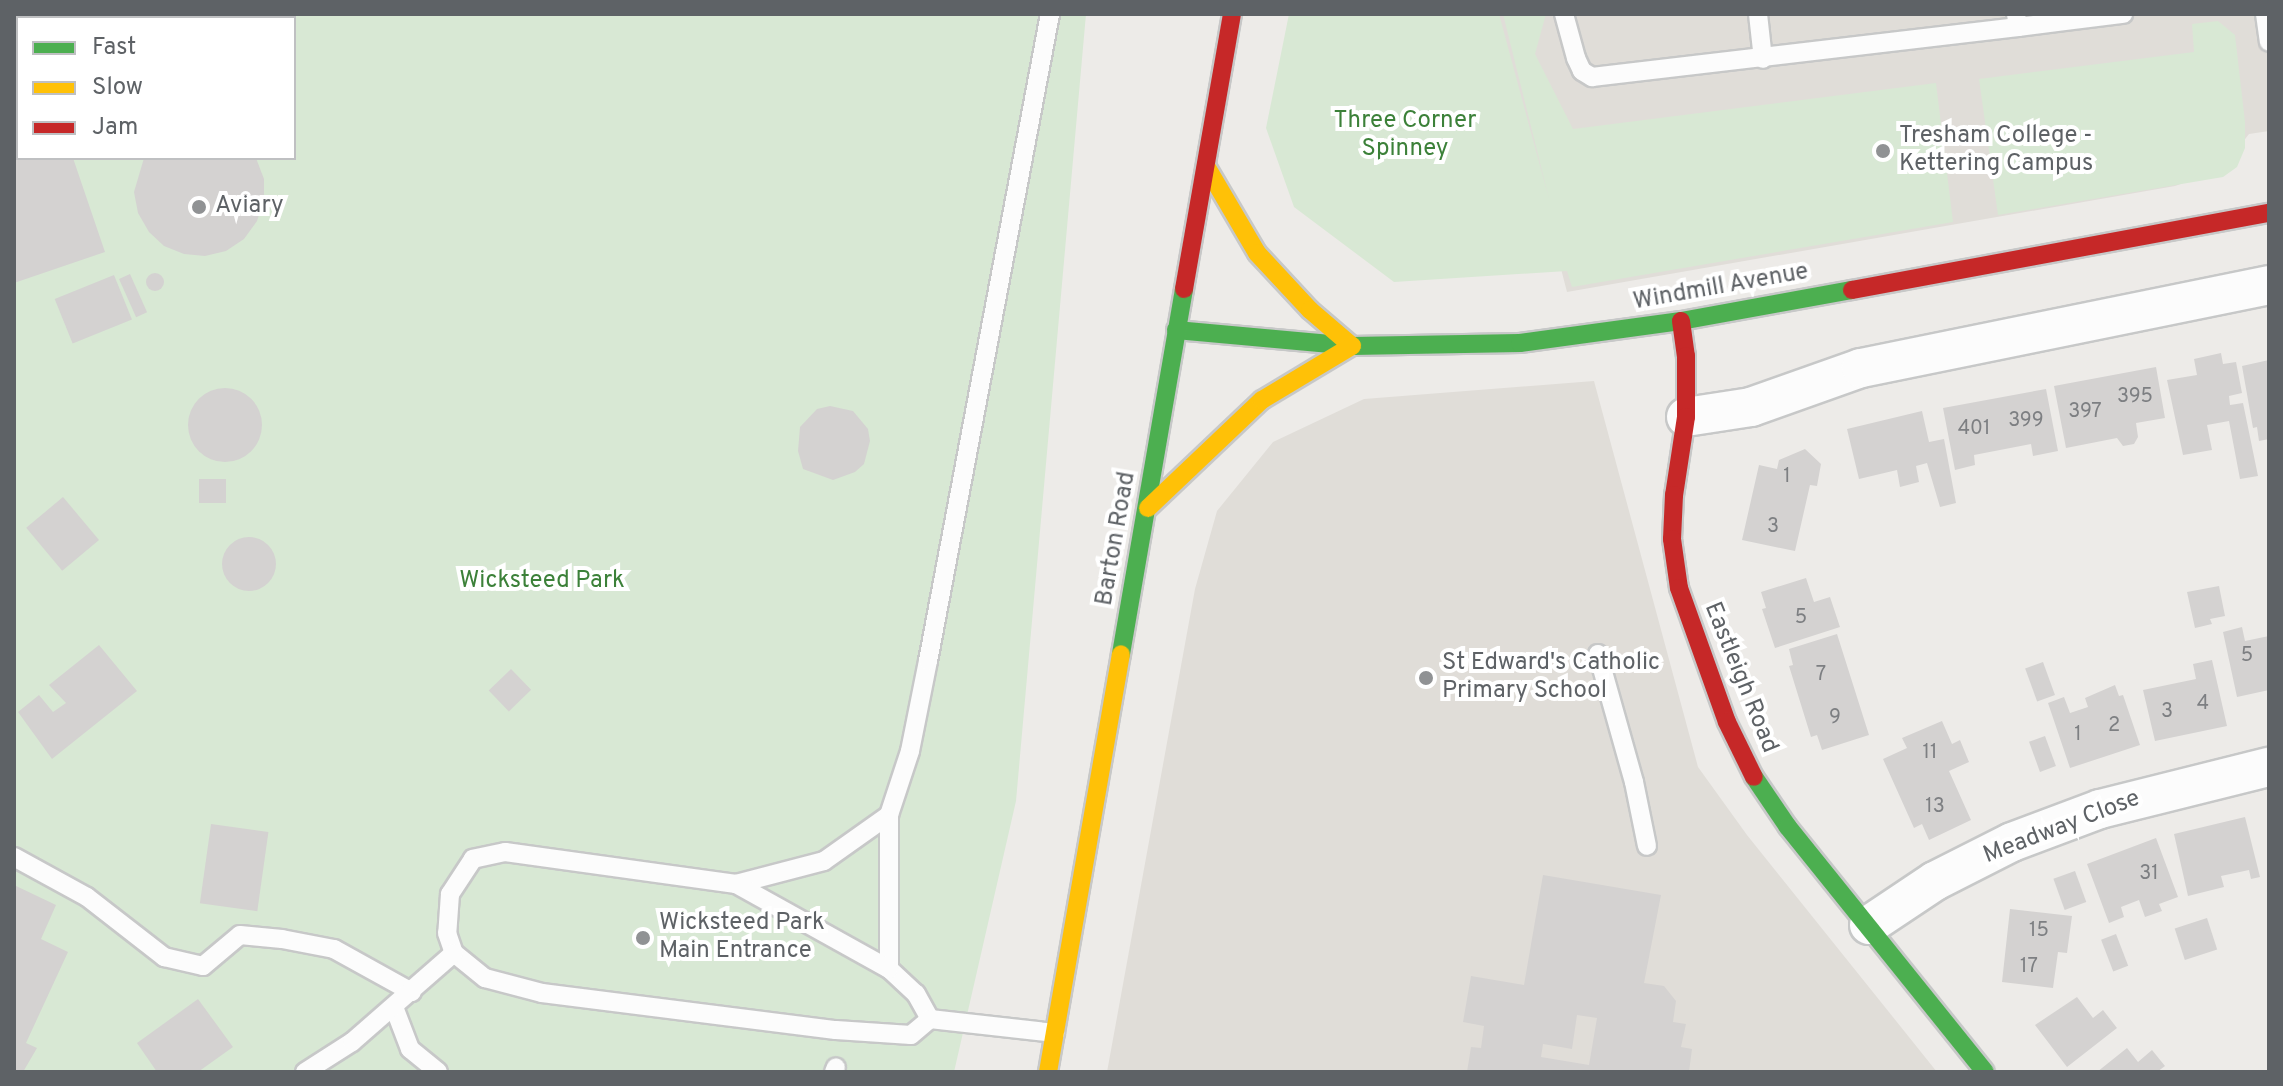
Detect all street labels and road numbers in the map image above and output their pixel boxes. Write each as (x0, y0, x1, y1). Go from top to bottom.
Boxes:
street label: Windmill Avenue (1631, 258, 1811, 318)
street label: Barton Road (1091, 470, 1143, 608)
street label: Eastleigh Road (1697, 598, 1783, 758)
street label: Meadway Close (1980, 785, 2144, 871)

